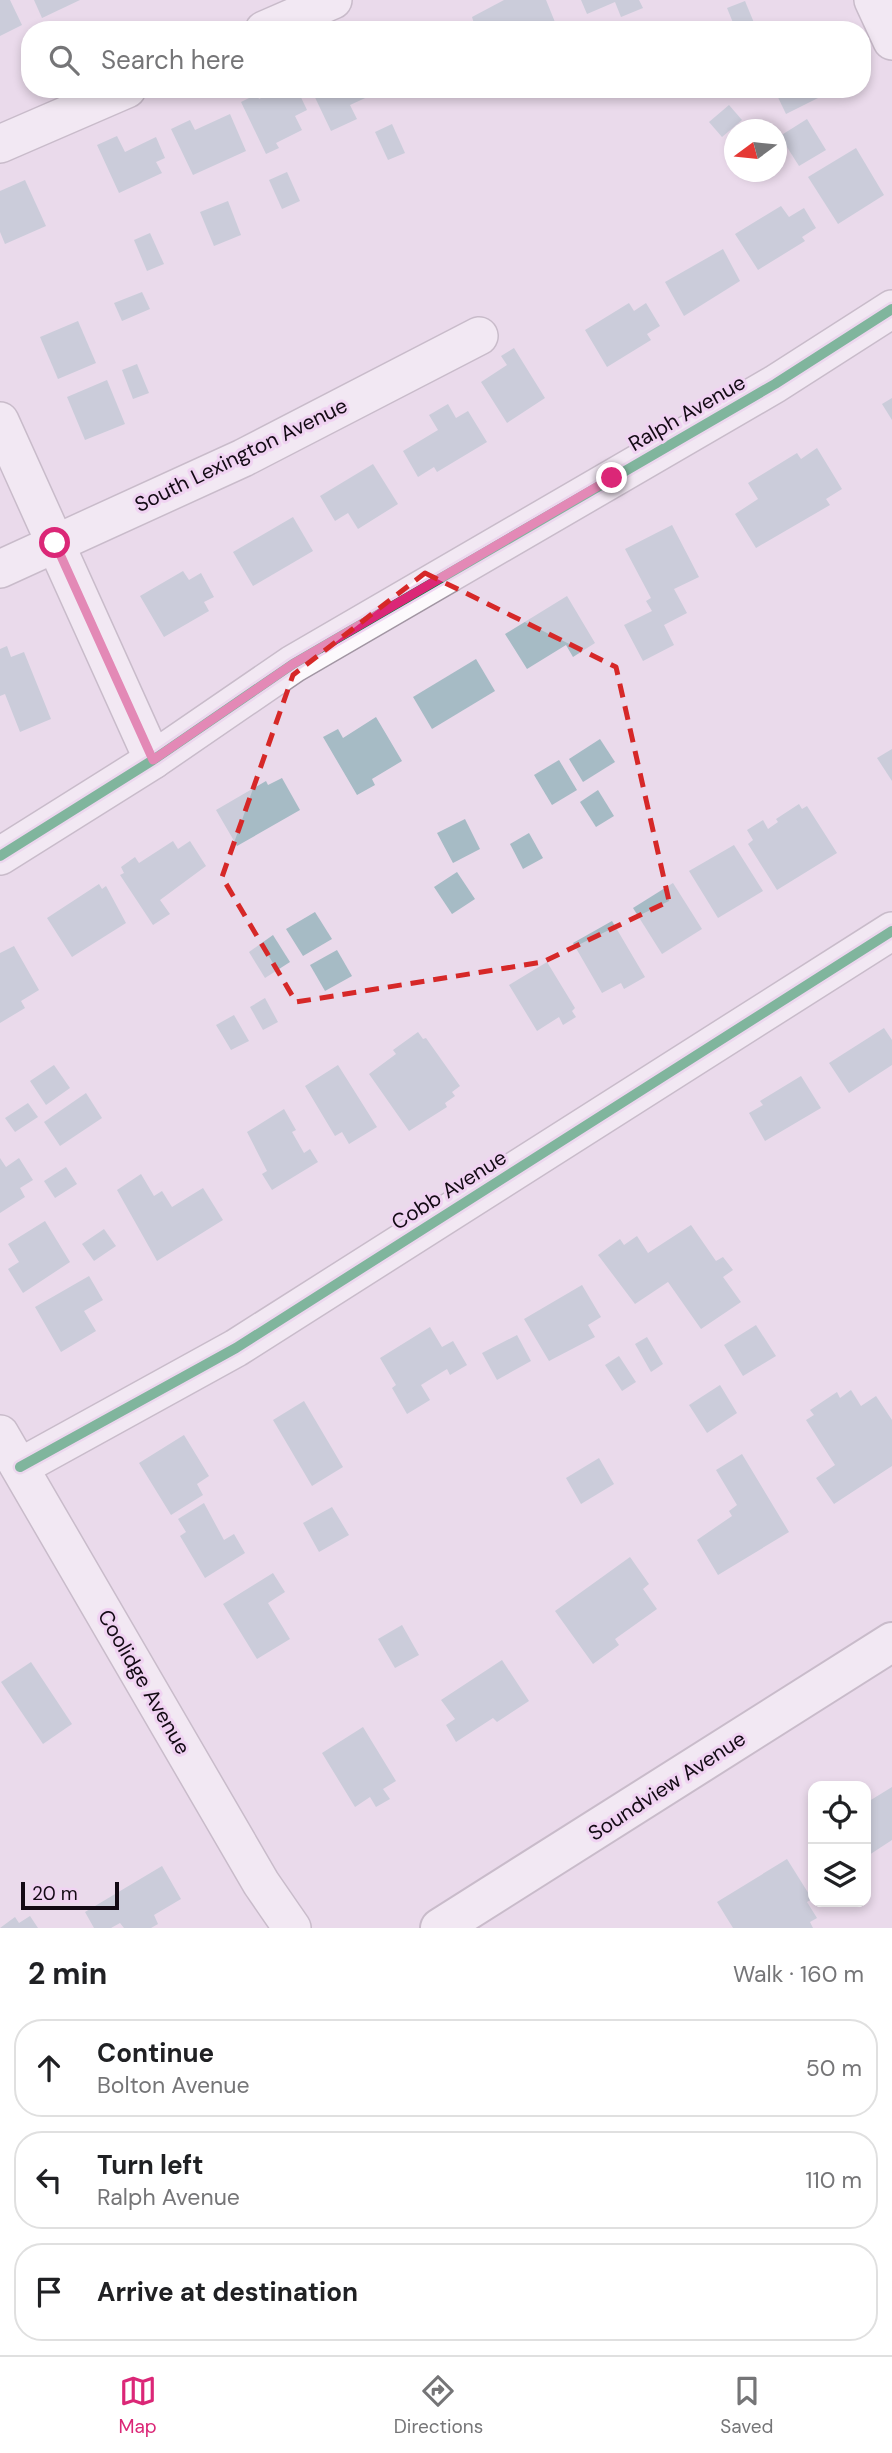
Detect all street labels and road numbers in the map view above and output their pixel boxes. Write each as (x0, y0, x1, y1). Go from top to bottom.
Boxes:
street label: Ralph Avenue (624, 368, 751, 458)
street label: South Lexington Avenue (130, 391, 352, 519)
street label: Cobb Avenue (386, 1143, 512, 1237)
street label: Coolidge Avenue (91, 1604, 197, 1760)
street label: Soundview Avenue (583, 1725, 751, 1847)

